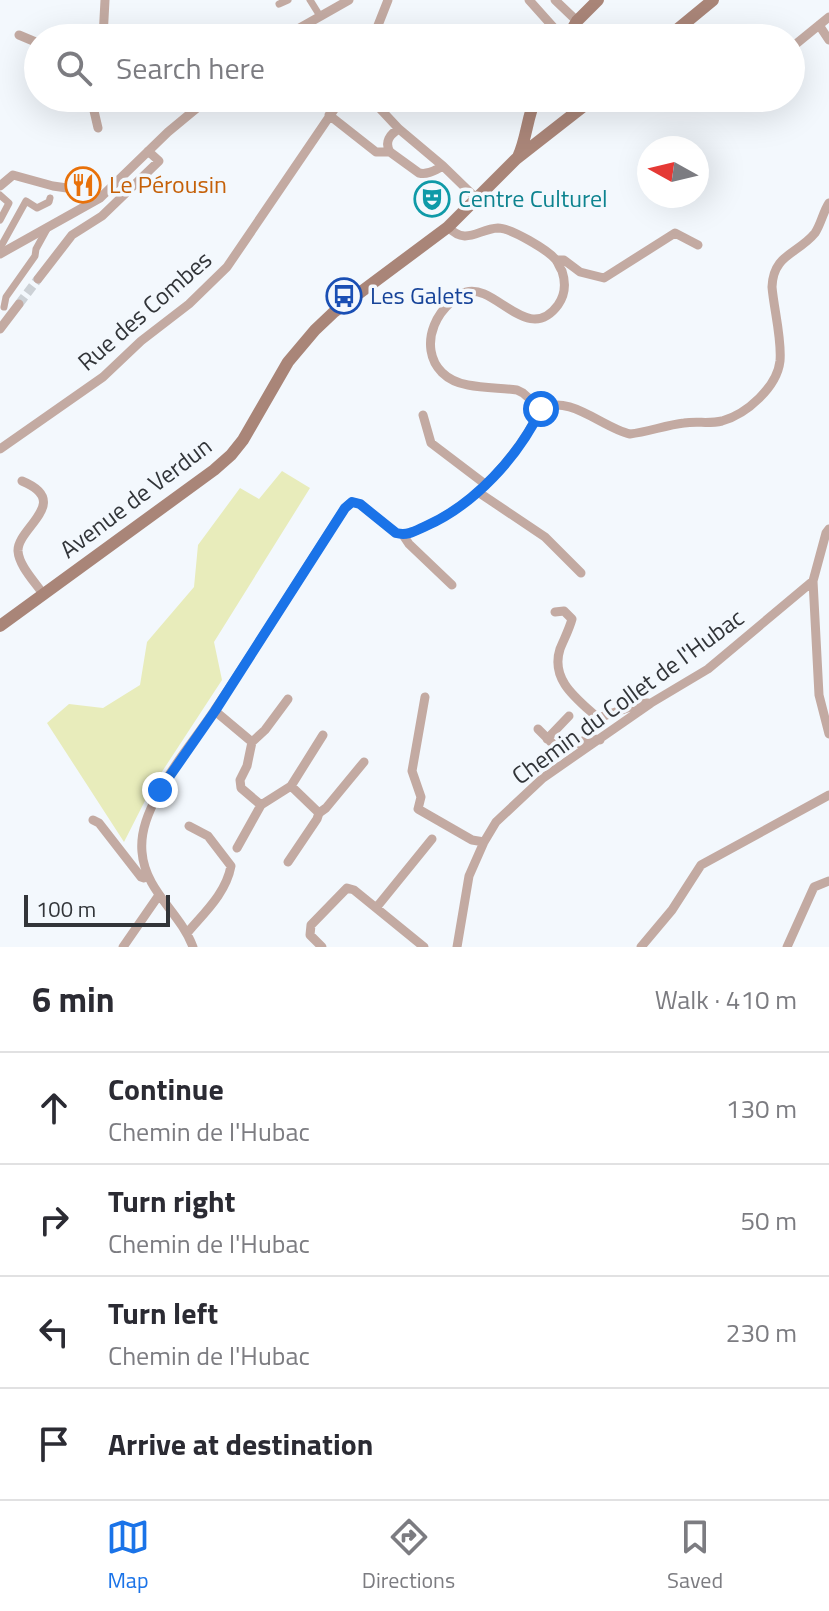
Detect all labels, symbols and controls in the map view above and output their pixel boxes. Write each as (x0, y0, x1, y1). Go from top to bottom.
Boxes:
search box (24, 24, 805, 112)
text: Search here (116, 45, 265, 91)
icon: search (52, 46, 96, 90)
north arrow (637, 136, 709, 208)
restaurant icon: Le Pérousin (64, 166, 102, 204)
place label: Le Pérousin (109, 166, 227, 202)
theatre icon: Centre Culturel (413, 180, 451, 218)
place label: Centre Culturel (458, 180, 608, 216)
street label: Rue des Combes (69, 242, 219, 379)
bus stop icon: Les Galets (325, 277, 363, 315)
place label: Les Galets (370, 277, 474, 313)
route start (523, 391, 559, 427)
street label: Avenue de Verdun (52, 428, 219, 566)
street label: Chemin du Collet de l'Hubac (504, 600, 751, 793)
route end (142, 772, 178, 808)
scale bar (24, 891, 170, 927)
text: 100 m (36, 892, 96, 926)
text: 6 min (32, 973, 115, 1025)
text: Walk · 410 m (655, 980, 797, 1019)
text: Continue (108, 1066, 224, 1112)
icon: ahead (32, 1086, 76, 1130)
text: 130 m (726, 1089, 797, 1128)
text: Chemin de l'Hubac (108, 1112, 310, 1151)
text: Turn right (108, 1178, 236, 1224)
icon: right (32, 1198, 76, 1242)
text: 50 m (740, 1201, 797, 1240)
text: Chemin de l'Hubac (108, 1224, 310, 1263)
text: Turn left (108, 1290, 218, 1336)
icon: left (32, 1310, 76, 1354)
text: 230 m (726, 1313, 797, 1352)
text: Chemin de l'Hubac (108, 1336, 310, 1375)
text: Arrive at destination (108, 1421, 373, 1467)
icon: arrive (32, 1422, 76, 1466)
tab: Map (106, 1515, 150, 1597)
tab: Directions (362, 1515, 455, 1597)
tab: Saved (667, 1515, 723, 1597)

